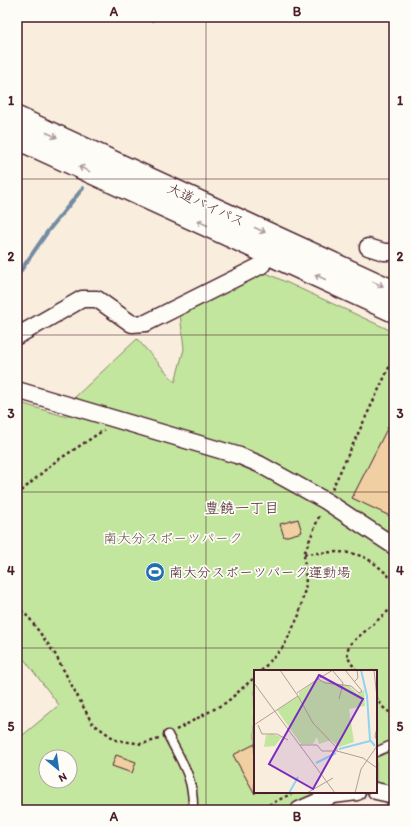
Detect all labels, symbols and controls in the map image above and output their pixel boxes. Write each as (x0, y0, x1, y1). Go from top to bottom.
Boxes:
text: A (109, 4, 119, 19)
text: B (293, 4, 302, 19)
text: 1 (8, 93, 14, 108)
text: 1 (397, 93, 403, 108)
one-way arrow (46, 131, 58, 139)
one-way arrow (79, 165, 91, 172)
street label: 大道バイパス (164, 180, 248, 230)
one-way arrow (197, 219, 209, 226)
one-way arrow (253, 227, 265, 234)
text: 2 (8, 249, 15, 264)
text: 2 (397, 249, 404, 264)
one-way arrow (315, 273, 327, 280)
one-way arrow (371, 281, 383, 288)
text: 3 (7, 406, 15, 421)
text: 3 (396, 406, 404, 421)
district label: 豊饒一丁目 (204, 499, 280, 517)
park label: 南大分スポーツパーク (103, 530, 243, 547)
sports icon: 南大分スポーツパーク運動場 (144, 561, 166, 583)
text: 4 (7, 563, 15, 578)
text: 4 (396, 563, 404, 578)
place label: 南大分スポーツパーク運動場 (169, 564, 350, 581)
inset map (254, 670, 377, 793)
text: 5 (8, 719, 15, 734)
text: 5 (397, 719, 404, 734)
north arrow (38, 749, 78, 789)
text: N (56, 770, 69, 785)
text: A (109, 809, 119, 824)
text: B (293, 809, 302, 824)

